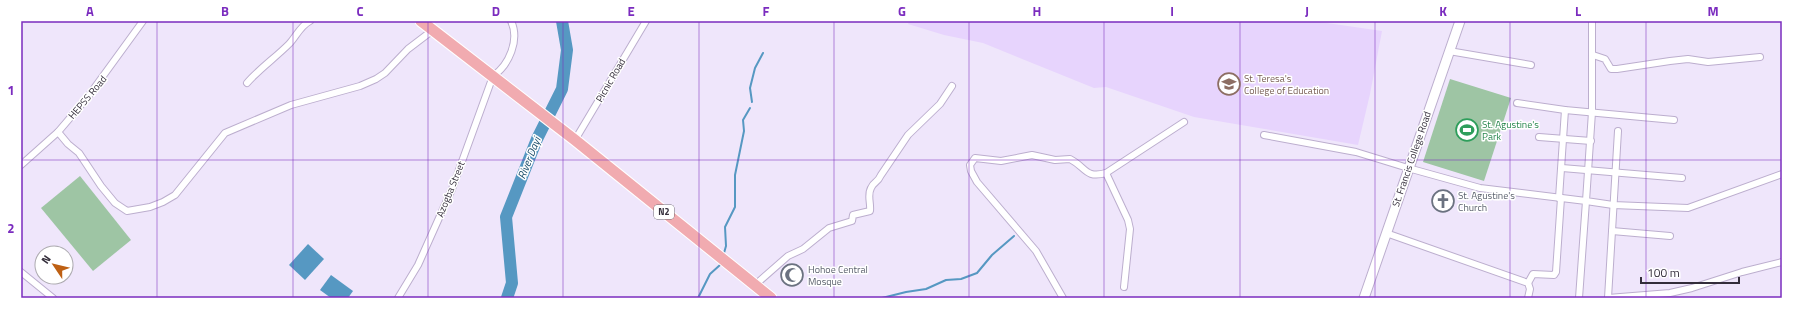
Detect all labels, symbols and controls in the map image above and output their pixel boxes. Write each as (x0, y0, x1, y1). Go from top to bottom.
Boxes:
text: A (86, 1, 94, 21)
text: B (221, 1, 229, 21)
text: C (356, 1, 364, 21)
text: D (492, 1, 500, 21)
text: E (627, 1, 635, 21)
text: F (763, 1, 770, 21)
text: G (898, 1, 906, 21)
text: H (1033, 1, 1041, 21)
text: I (1170, 1, 1174, 21)
text: J (1305, 1, 1309, 21)
text: K (1439, 1, 1447, 21)
text: L (1575, 1, 1581, 21)
text: M (1707, 1, 1719, 21)
street label: Picnic Road (592, 56, 629, 105)
school or university icon: St. Teresa's College of Education (1216, 71, 1242, 97)
place label: St. Teresa's College of Education (1244, 71, 1329, 98)
street label: HEPSS Road (65, 72, 110, 122)
text: 1 (7, 80, 15, 100)
street label: St. Francis College Road (1388, 110, 1435, 209)
sports icon: St. Agustine's Park (1454, 117, 1480, 143)
place label: St. Agustine's Park (1482, 117, 1539, 144)
water label: River Dayi (513, 133, 545, 181)
street label: Azogba Street (432, 159, 469, 219)
church icon: St. Agustine's Church (1430, 188, 1456, 214)
place label: St. Agustine's Church (1458, 188, 1515, 215)
road number: N2 (654, 205, 674, 219)
text: 2 (7, 218, 15, 238)
north arrow (34, 245, 74, 285)
text: N (37, 252, 55, 267)
scale bar (1641, 259, 1739, 285)
mosque icon: Hohoe Central Mosque (779, 262, 805, 288)
place label: Hohoe Central Mosque (808, 262, 868, 289)
text: 100 m (1647, 263, 1680, 282)

